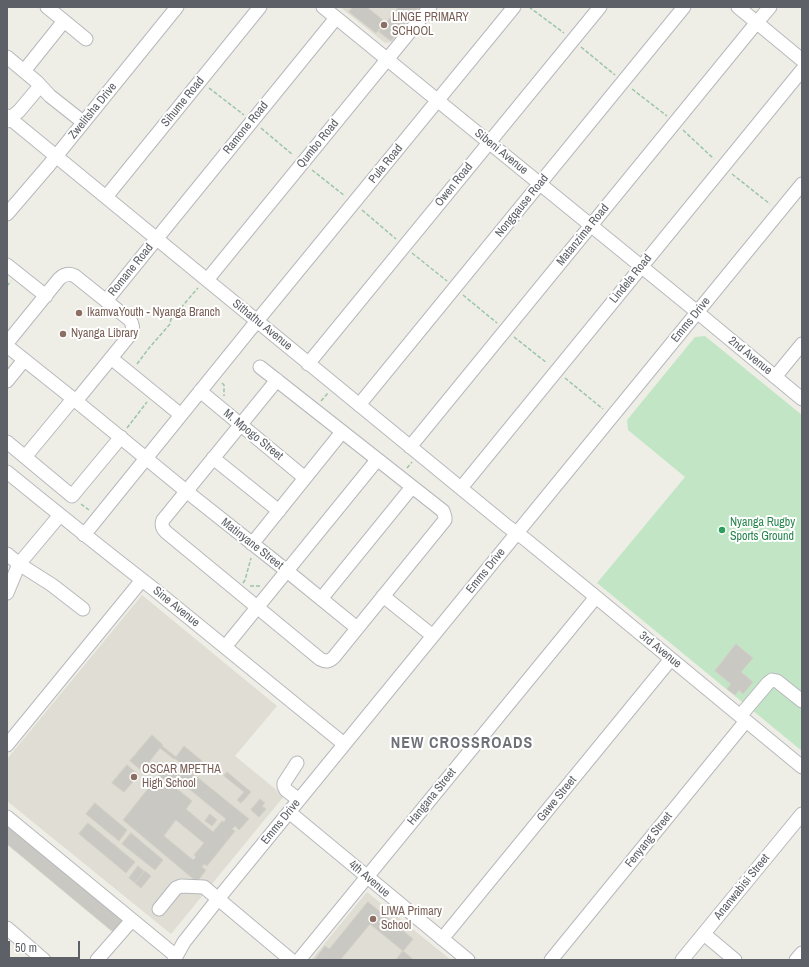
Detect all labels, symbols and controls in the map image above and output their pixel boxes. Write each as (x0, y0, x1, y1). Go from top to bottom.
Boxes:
place label: LINGE PRIMARY SCHOOL (392, 11, 469, 39)
marker: LINGE PRIMARY SCHOOL (379, 20, 389, 30)
street label: Sihume Road (158, 74, 208, 130)
street label: Zwelitsha Drive (66, 80, 120, 142)
street label: Ramone Road (220, 99, 272, 157)
street label: Qumbo Road (294, 117, 342, 171)
street label: Sibeni Avenue (471, 126, 531, 178)
street label: Pula Road (366, 142, 406, 186)
street label: Owen Road (432, 160, 476, 210)
street label: Nongqause Road (492, 172, 552, 240)
street label: Matanzima Road (554, 201, 612, 269)
street label: Romane Road (105, 241, 157, 299)
street label: Lindela Road (607, 252, 655, 306)
street label: Emms Drive (668, 294, 714, 346)
street label: Sithathu Avenue (229, 297, 295, 353)
place label: IkamvaYouth - Nyanga Branch (87, 306, 220, 320)
marker: IkamvaYouth - Nyanga Branch (74, 308, 84, 318)
place label: Nyanga Library (71, 327, 138, 341)
marker: Nyanga Library (58, 329, 68, 339)
street label: 2nd Avenue (725, 334, 775, 378)
street label: M. Mpogo Street (220, 407, 286, 463)
street label: Matinyane Street (218, 515, 286, 573)
place label: Nyanga Rugby Sports Ground (730, 516, 795, 544)
marker: Nyanga Rugby Sports Ground (717, 525, 727, 535)
street label: Emms Drive (463, 545, 509, 597)
street label: Sine Avenue (150, 584, 202, 630)
street label: 3rd Avenue (636, 629, 684, 671)
district label: NEW CROSSROADS (391, 734, 533, 754)
place label: OSCAR MPETHA High School (142, 763, 221, 791)
street label: Hangana Street (405, 766, 459, 828)
marker: OSCAR MPETHA High School (129, 772, 139, 782)
street label: Gawe Street (534, 773, 580, 825)
street label: Emms Drive (258, 796, 304, 848)
street label: Fenyang Street (622, 810, 676, 870)
street label: Ananwabisi Street (711, 851, 773, 923)
street label: 4th Avenue (345, 858, 393, 900)
place label: LIWA Primary School (381, 905, 442, 933)
marker: LIWA Primary School (368, 914, 378, 924)
scale bar (10, 933, 82, 959)
text: 50 m (15, 940, 37, 956)

